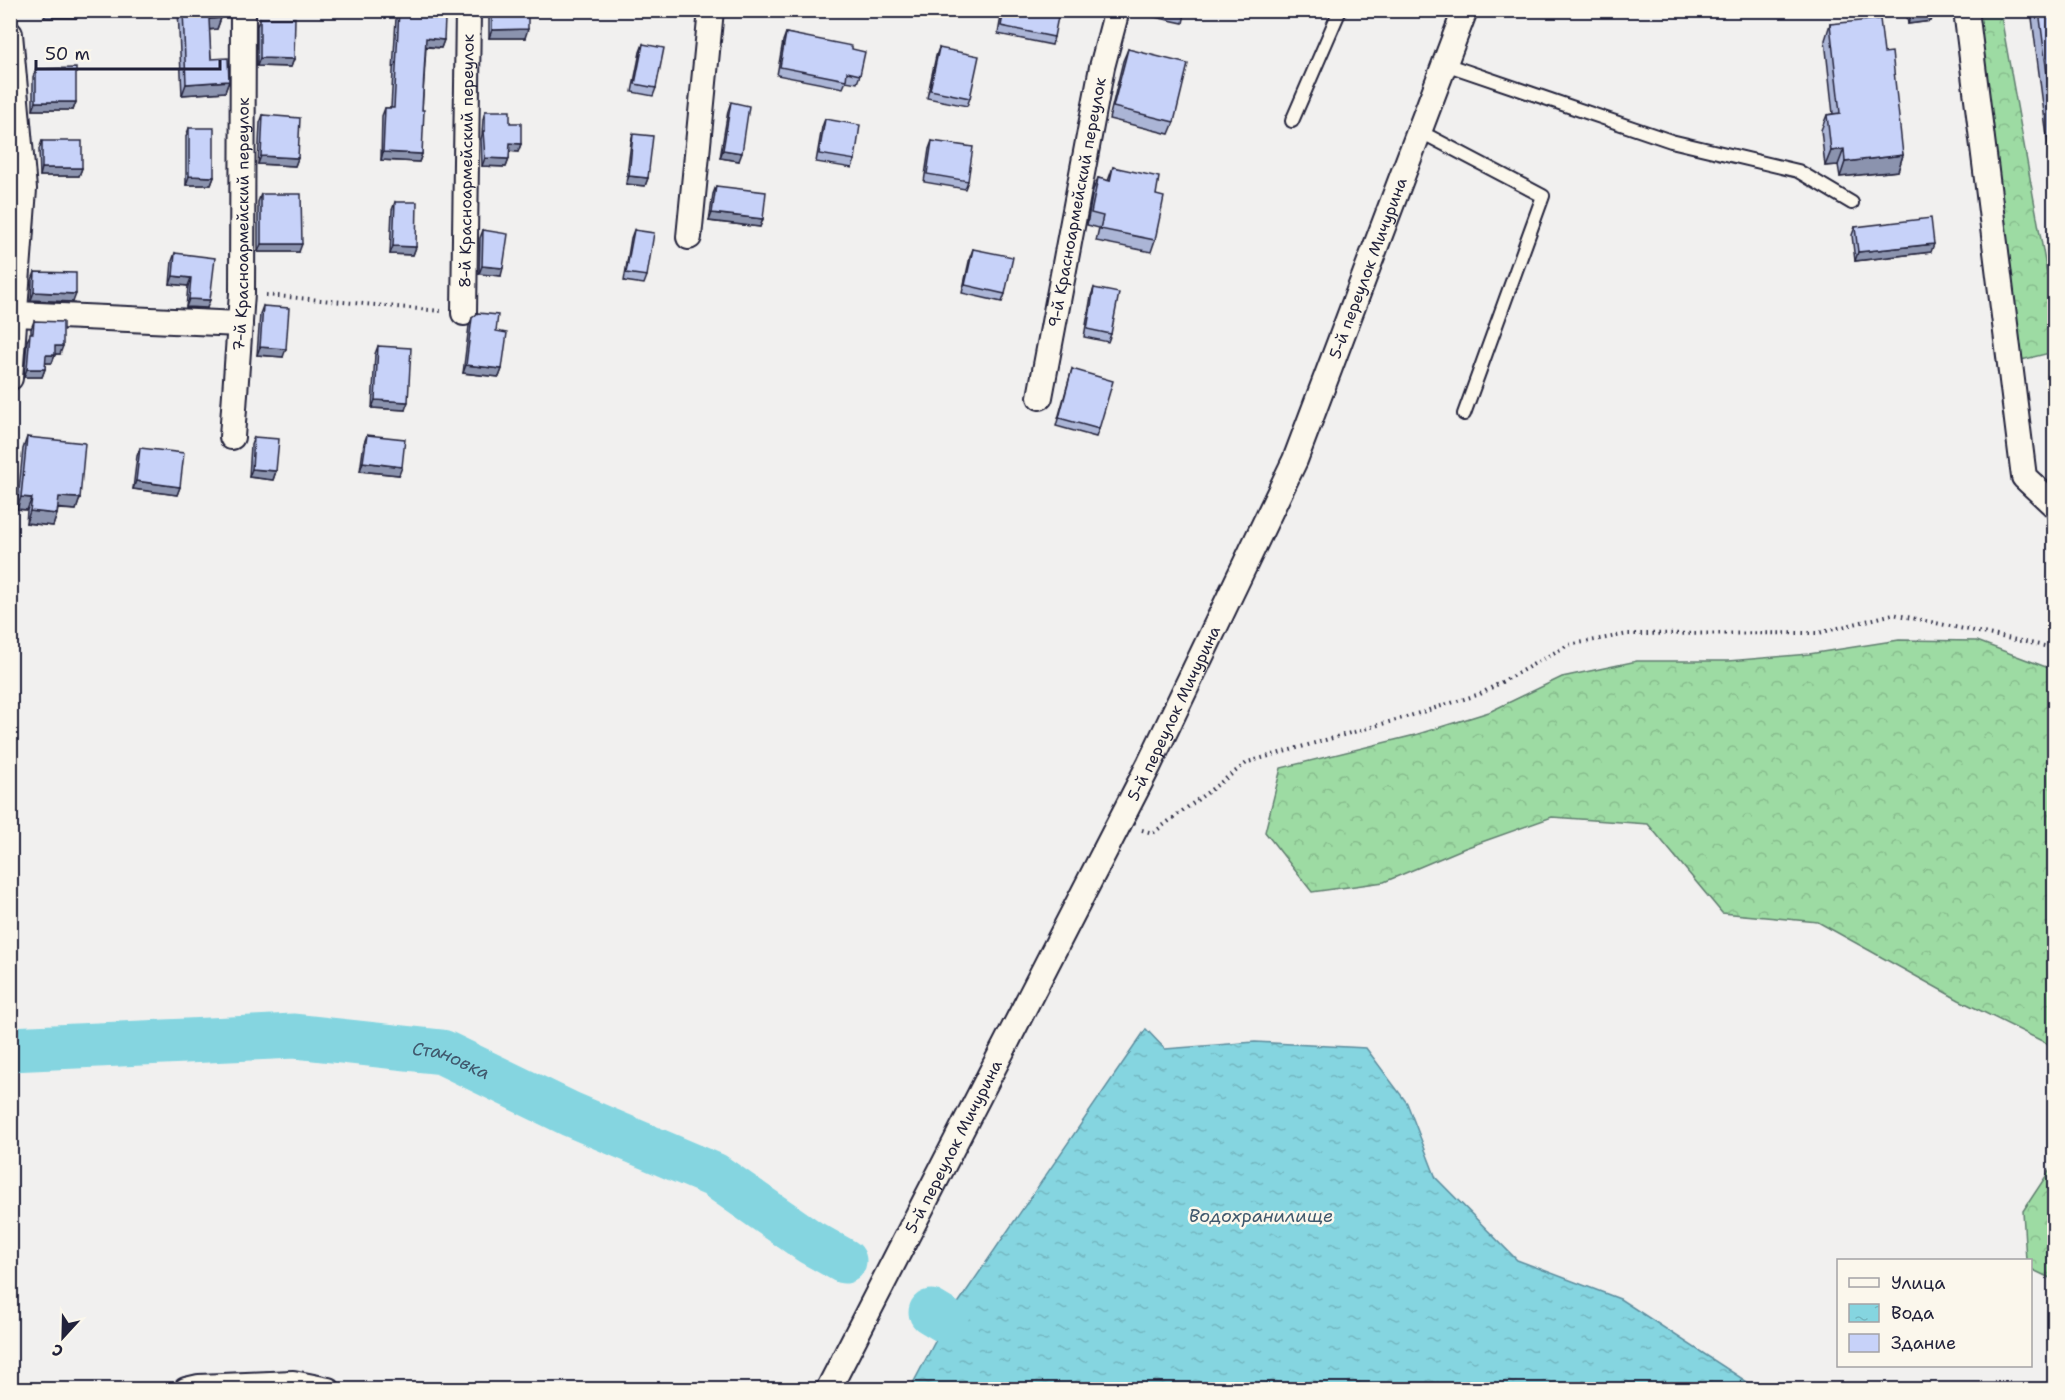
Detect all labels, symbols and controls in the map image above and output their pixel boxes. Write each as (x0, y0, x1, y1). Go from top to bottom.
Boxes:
scale bar (36, 33, 220, 71)
street label: 8-й Красноармейский переулок (454, 33, 479, 288)
text: 50 m (45, 42, 90, 66)
street label: 9-й Красноармейский переулок (1043, 75, 1111, 329)
street label: 7-й Красноармейский переулок (228, 97, 254, 352)
street label: 5-й переулок Мичурина (1324, 175, 1412, 362)
street label: 5-й переулок Мичурина (1122, 622, 1225, 804)
water label: Становка (411, 1037, 494, 1085)
street label: 5-й переулок Мичурина (900, 1056, 1007, 1237)
water label: Водохранилище (1189, 1204, 1333, 1228)
legend (1837, 1259, 2032, 1367)
text: Улица (1891, 1271, 1945, 1295)
text: Вода (1891, 1301, 1934, 1325)
north arrow (33, 1307, 93, 1367)
text: Здание (1891, 1331, 1956, 1355)
text: С (49, 1339, 66, 1362)

